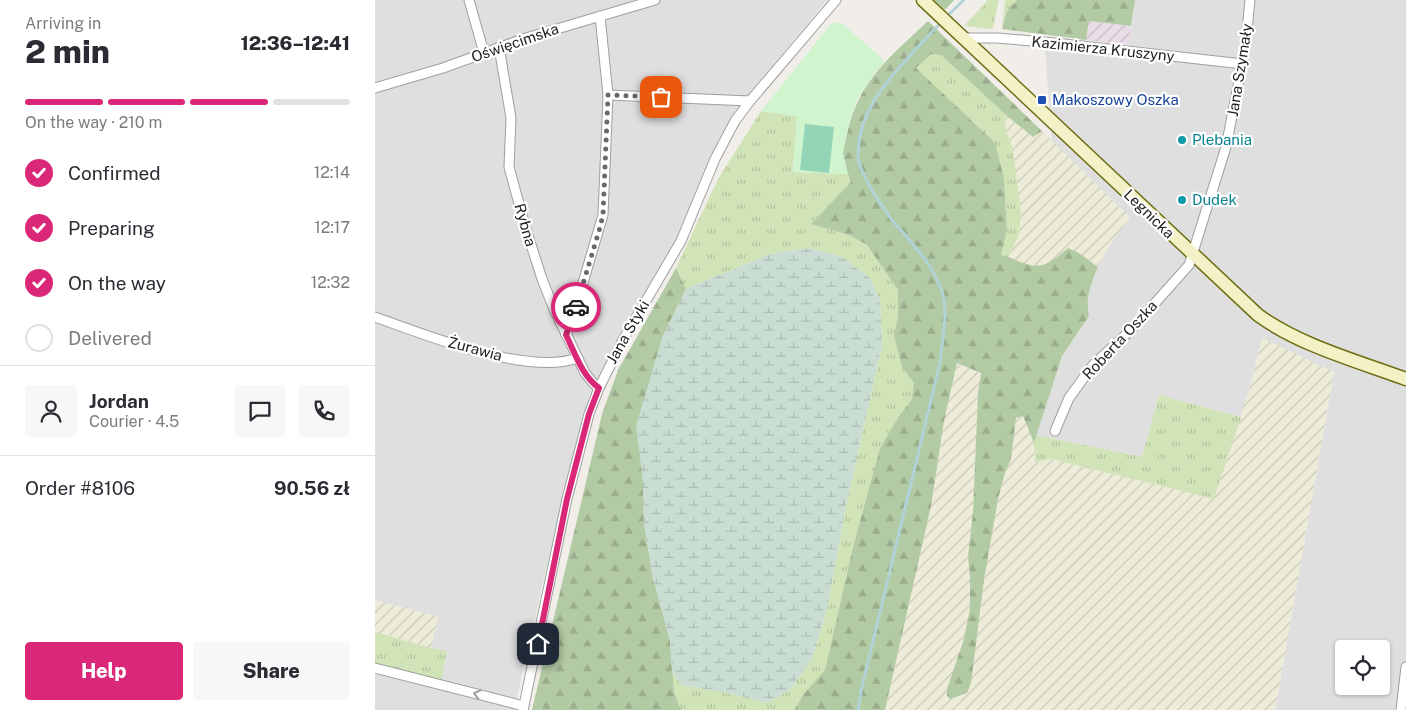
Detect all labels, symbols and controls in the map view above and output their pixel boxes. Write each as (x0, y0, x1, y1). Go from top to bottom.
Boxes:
text: Arriving in (25, 14, 101, 33)
street label: Oświęcimska (469, 20, 561, 65)
street label: Jana Szymały (1224, 22, 1255, 118)
text: 12:36–12:41 (240, 32, 350, 54)
text: 2 min (25, 33, 110, 70)
street label: Kazimierza Kruszyny (1031, 33, 1175, 64)
pin (640, 76, 682, 118)
icon: bag (647, 83, 675, 111)
place label: Makoszowy Oszka (1052, 91, 1179, 108)
marker: Makoszowy Oszka (1036, 94, 1048, 106)
text: On the way · 210 m (25, 113, 162, 132)
place label: Plebania (1192, 131, 1252, 148)
marker: Plebania (1176, 134, 1188, 146)
icon: check (25, 159, 53, 187)
text: Confirmed (68, 162, 161, 184)
text: 12:14 (314, 163, 350, 182)
street label: Legnicka (1121, 186, 1178, 242)
place label: Dudek (1192, 191, 1237, 208)
marker: Dudek (1176, 194, 1188, 206)
street label: Rybna (511, 201, 540, 248)
icon: check (25, 214, 53, 242)
text: Preparing (68, 217, 155, 239)
text: 12:17 (314, 218, 350, 237)
icon: check (25, 269, 53, 297)
text: On the way (68, 272, 166, 294)
text: 12:32 (311, 273, 350, 292)
courier (551, 282, 601, 332)
icon: car (562, 293, 590, 321)
street label: Jana Styki (603, 297, 653, 367)
street label: Roberta Oszka (1079, 297, 1160, 383)
text: Delivered (68, 327, 152, 349)
street label: Żurawia (446, 332, 504, 364)
button: person (25, 385, 77, 437)
button: chat (234, 385, 286, 437)
button: phone (298, 385, 350, 437)
text: Jordan (89, 390, 149, 412)
text: Courier · 4.5 (89, 412, 179, 431)
text: Order #8106 (25, 477, 135, 499)
text: 90.56 zł (274, 477, 350, 499)
pin (517, 623, 559, 665)
icon: home (524, 630, 552, 658)
map controls (1335, 640, 1390, 695)
button: locate (1335, 640, 1390, 695)
button: Help (25, 642, 183, 700)
button: Share (193, 642, 350, 700)
one-way arrow (472, 689, 481, 700)

